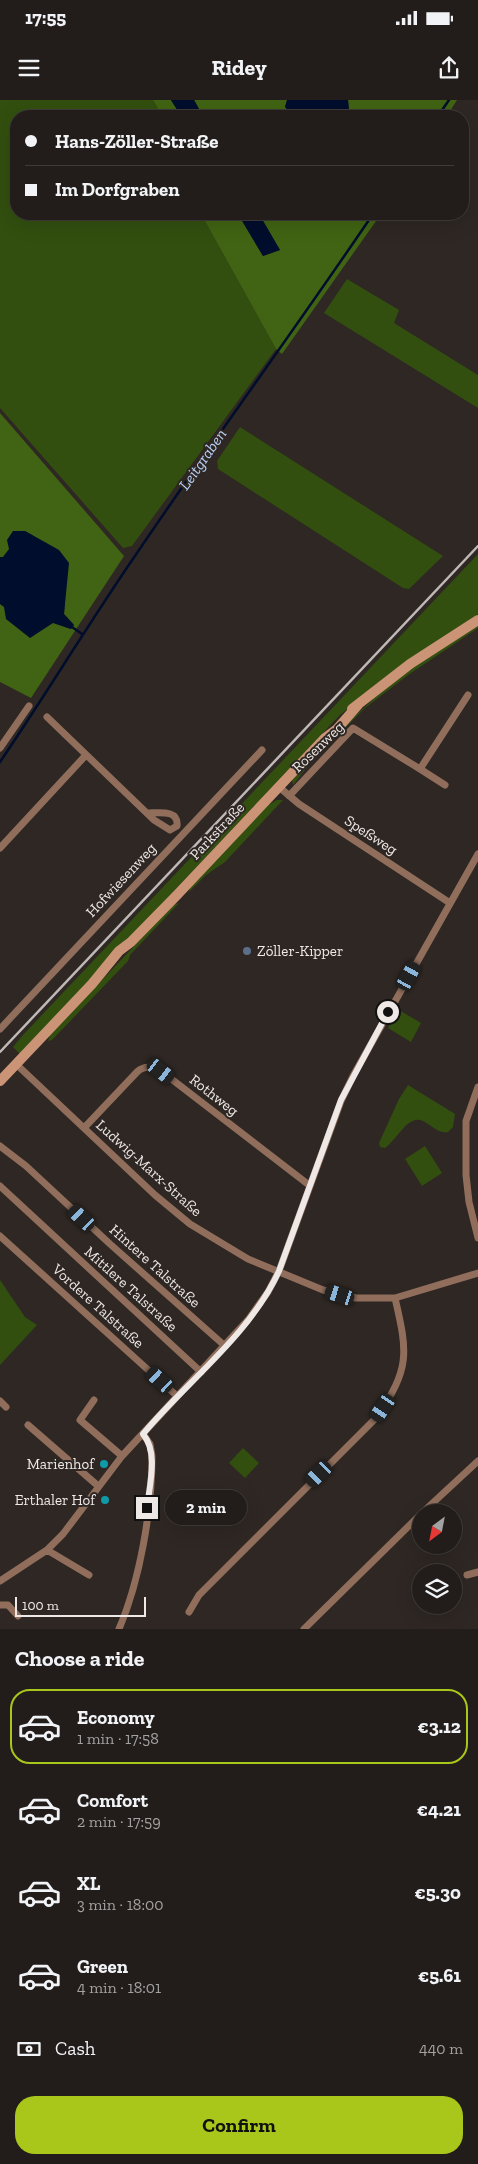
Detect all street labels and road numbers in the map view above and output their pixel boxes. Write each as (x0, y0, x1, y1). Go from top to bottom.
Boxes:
street label: Rosenweg (288, 718, 348, 776)
street label: Parkstraße (186, 798, 248, 864)
street label: Speßweg (341, 811, 401, 859)
street label: Hofwiesenweg (82, 839, 160, 921)
street label: Rothweg (186, 1070, 242, 1120)
street label: Ludwig-Marx-Straße (92, 1116, 206, 1220)
street label: Hintere Talstraße (106, 1221, 204, 1311)
street label: Mittlere Talstraße (81, 1243, 181, 1335)
street label: Vordere Talstraße (48, 1259, 148, 1352)

